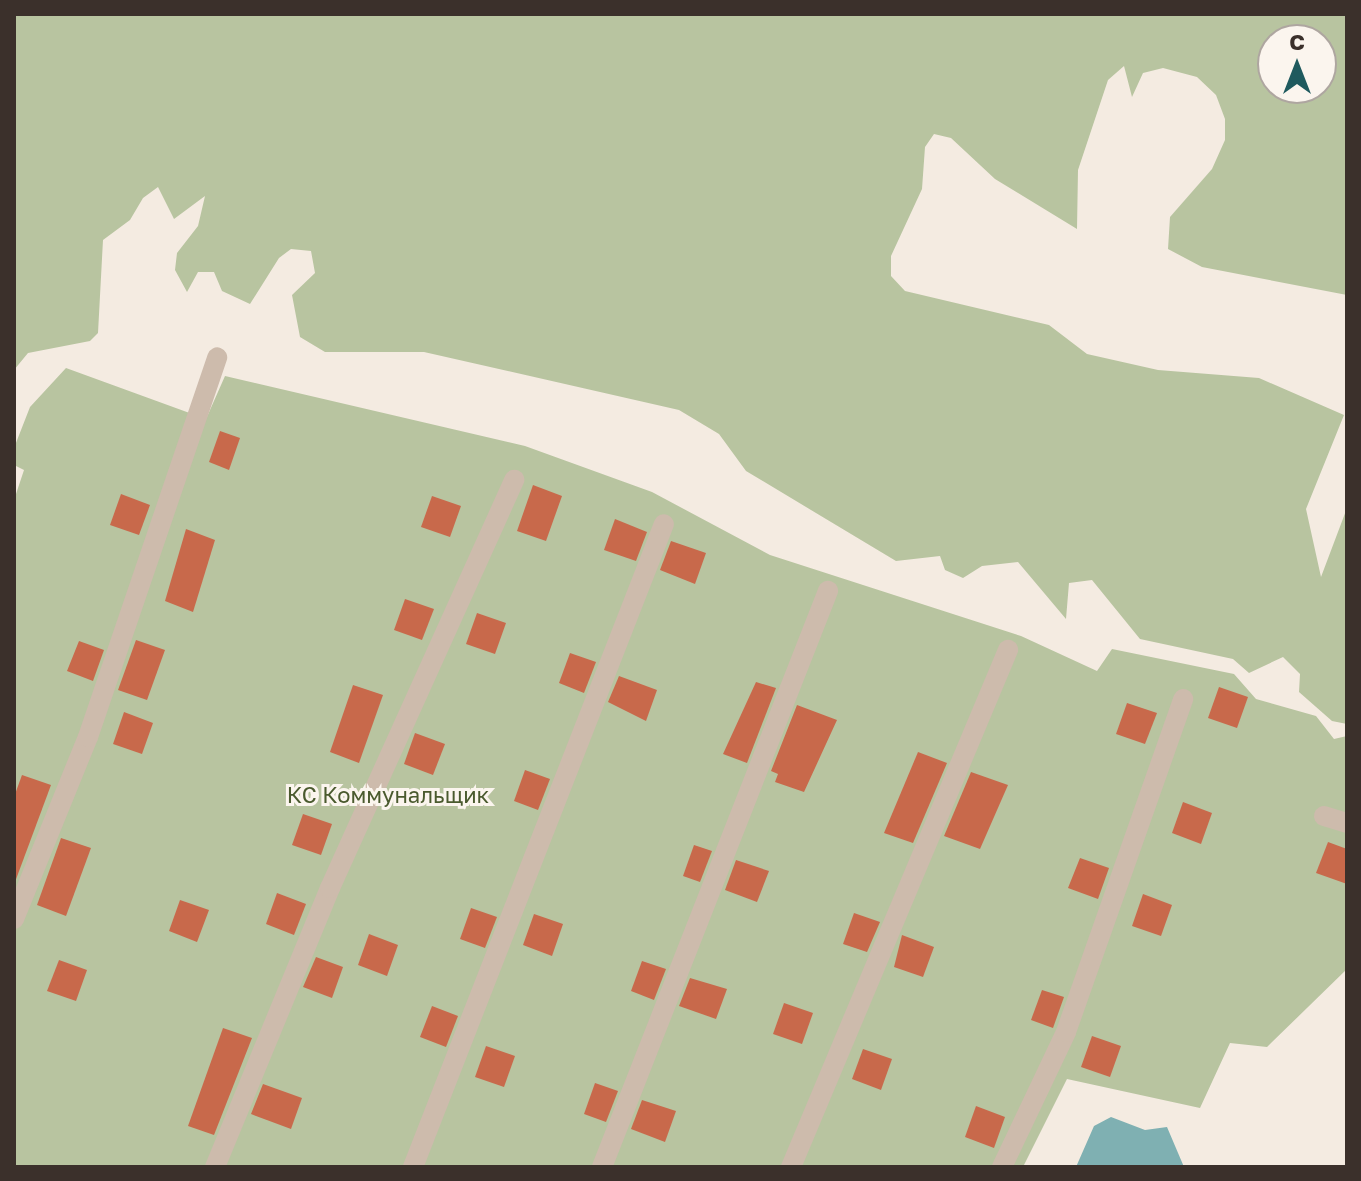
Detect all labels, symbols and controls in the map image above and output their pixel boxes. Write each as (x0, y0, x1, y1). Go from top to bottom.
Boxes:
north arrow (1257, 24, 1337, 104)
text: С (1289, 28, 1305, 55)
park label: КС Коммунальщик (287, 782, 489, 808)

